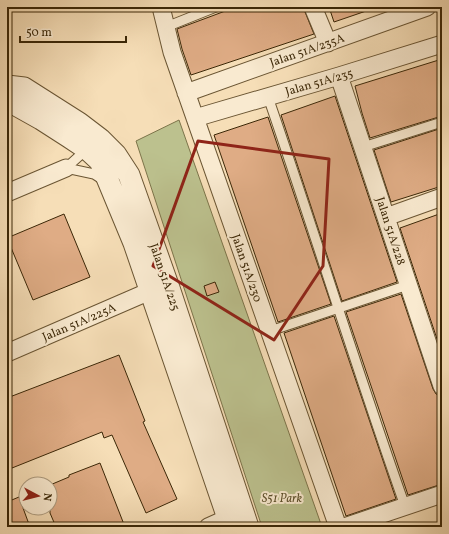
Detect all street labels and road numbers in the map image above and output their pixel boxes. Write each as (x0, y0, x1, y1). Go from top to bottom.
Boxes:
street label: Jalan 51A/235A (268, 30, 347, 71)
street label: Jalan 51A/235 (284, 66, 355, 100)
street label: Jalan 51A/228 (372, 195, 409, 267)
street label: Jalan 51A/230 (227, 232, 265, 304)
street label: Jalan 51A/225 (145, 241, 183, 313)
street label: Jalan 51A/225A (40, 300, 119, 346)

